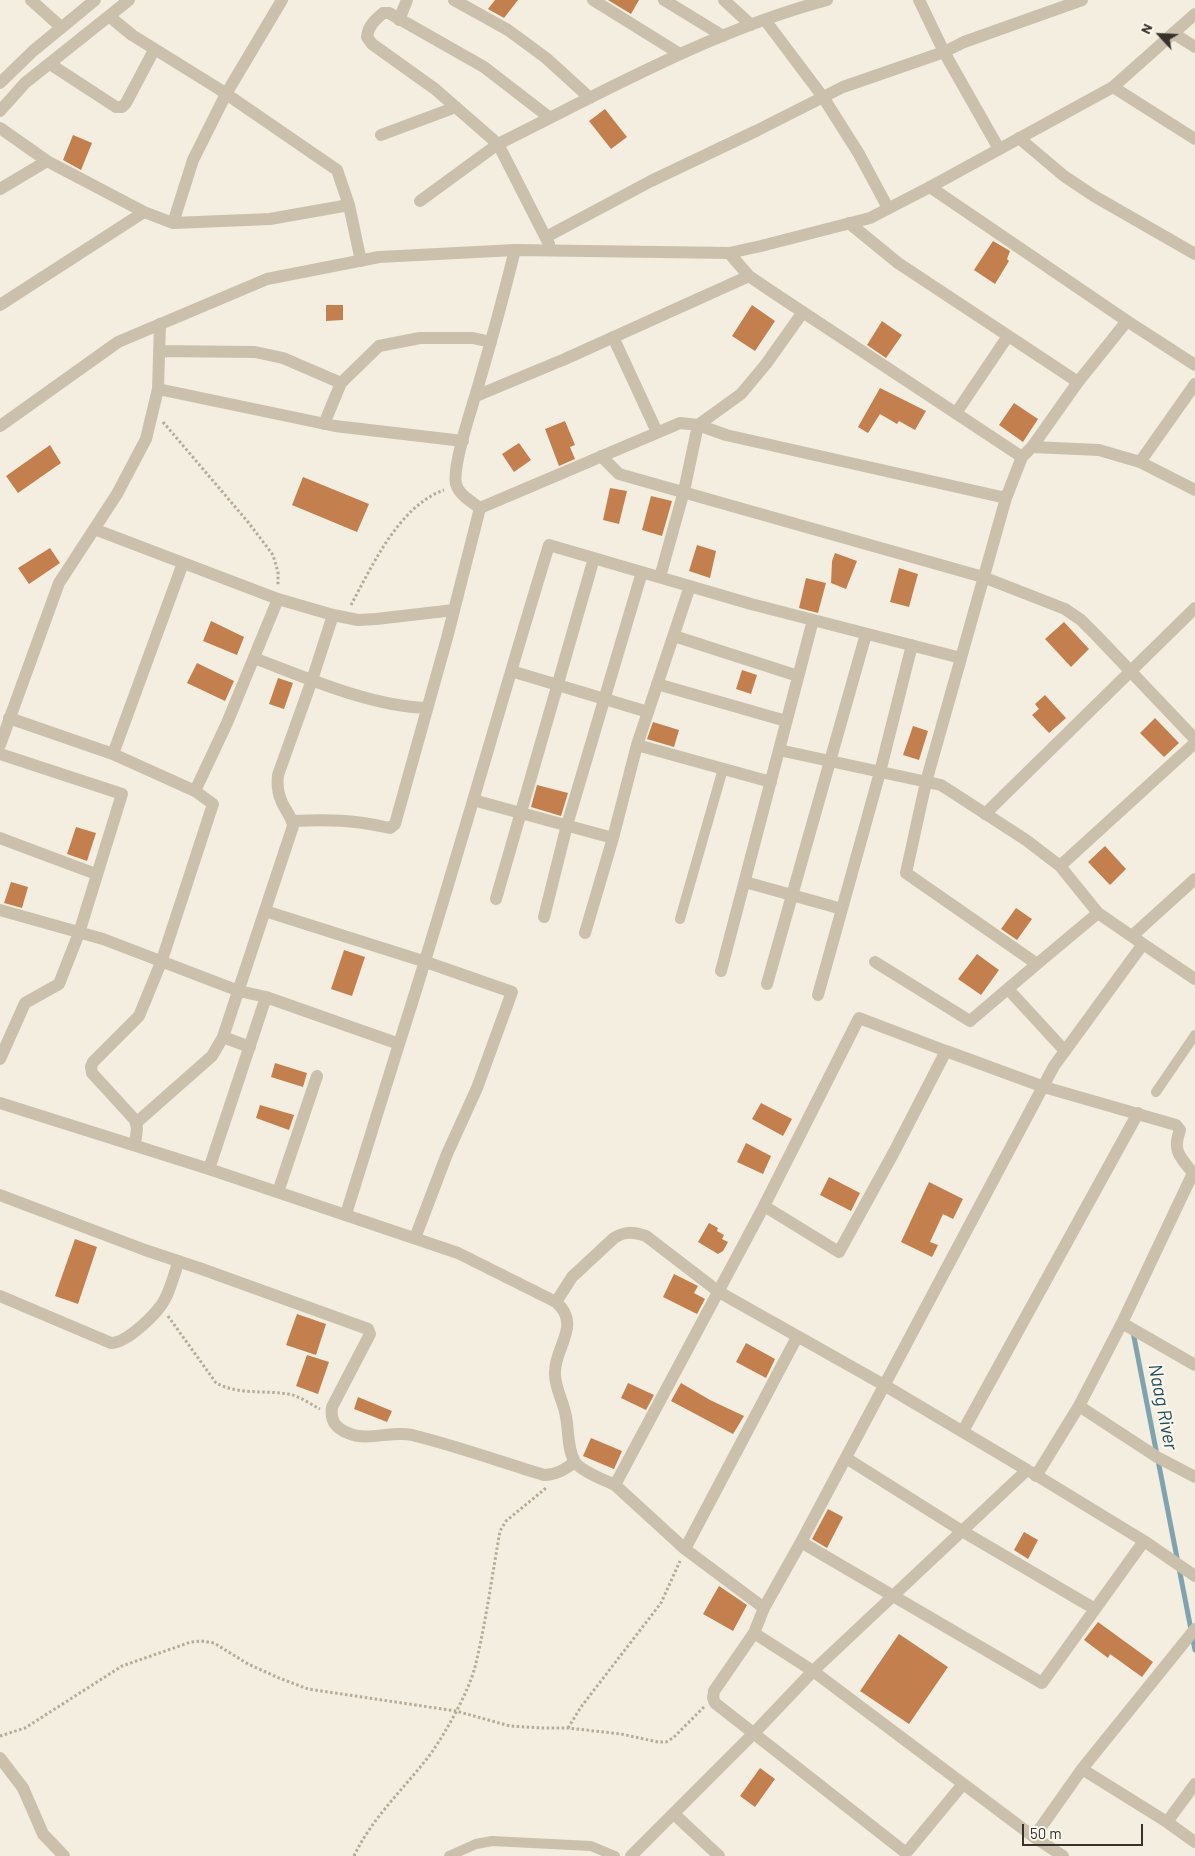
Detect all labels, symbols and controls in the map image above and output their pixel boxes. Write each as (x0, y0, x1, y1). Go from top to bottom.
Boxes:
north arrow (1135, 10, 1185, 60)
text: N (1136, 21, 1156, 36)
water label: Naag River (1144, 1362, 1182, 1452)
scale bar (1025, 1814, 1146, 1846)
text: 50 m (1030, 1824, 1062, 1842)

